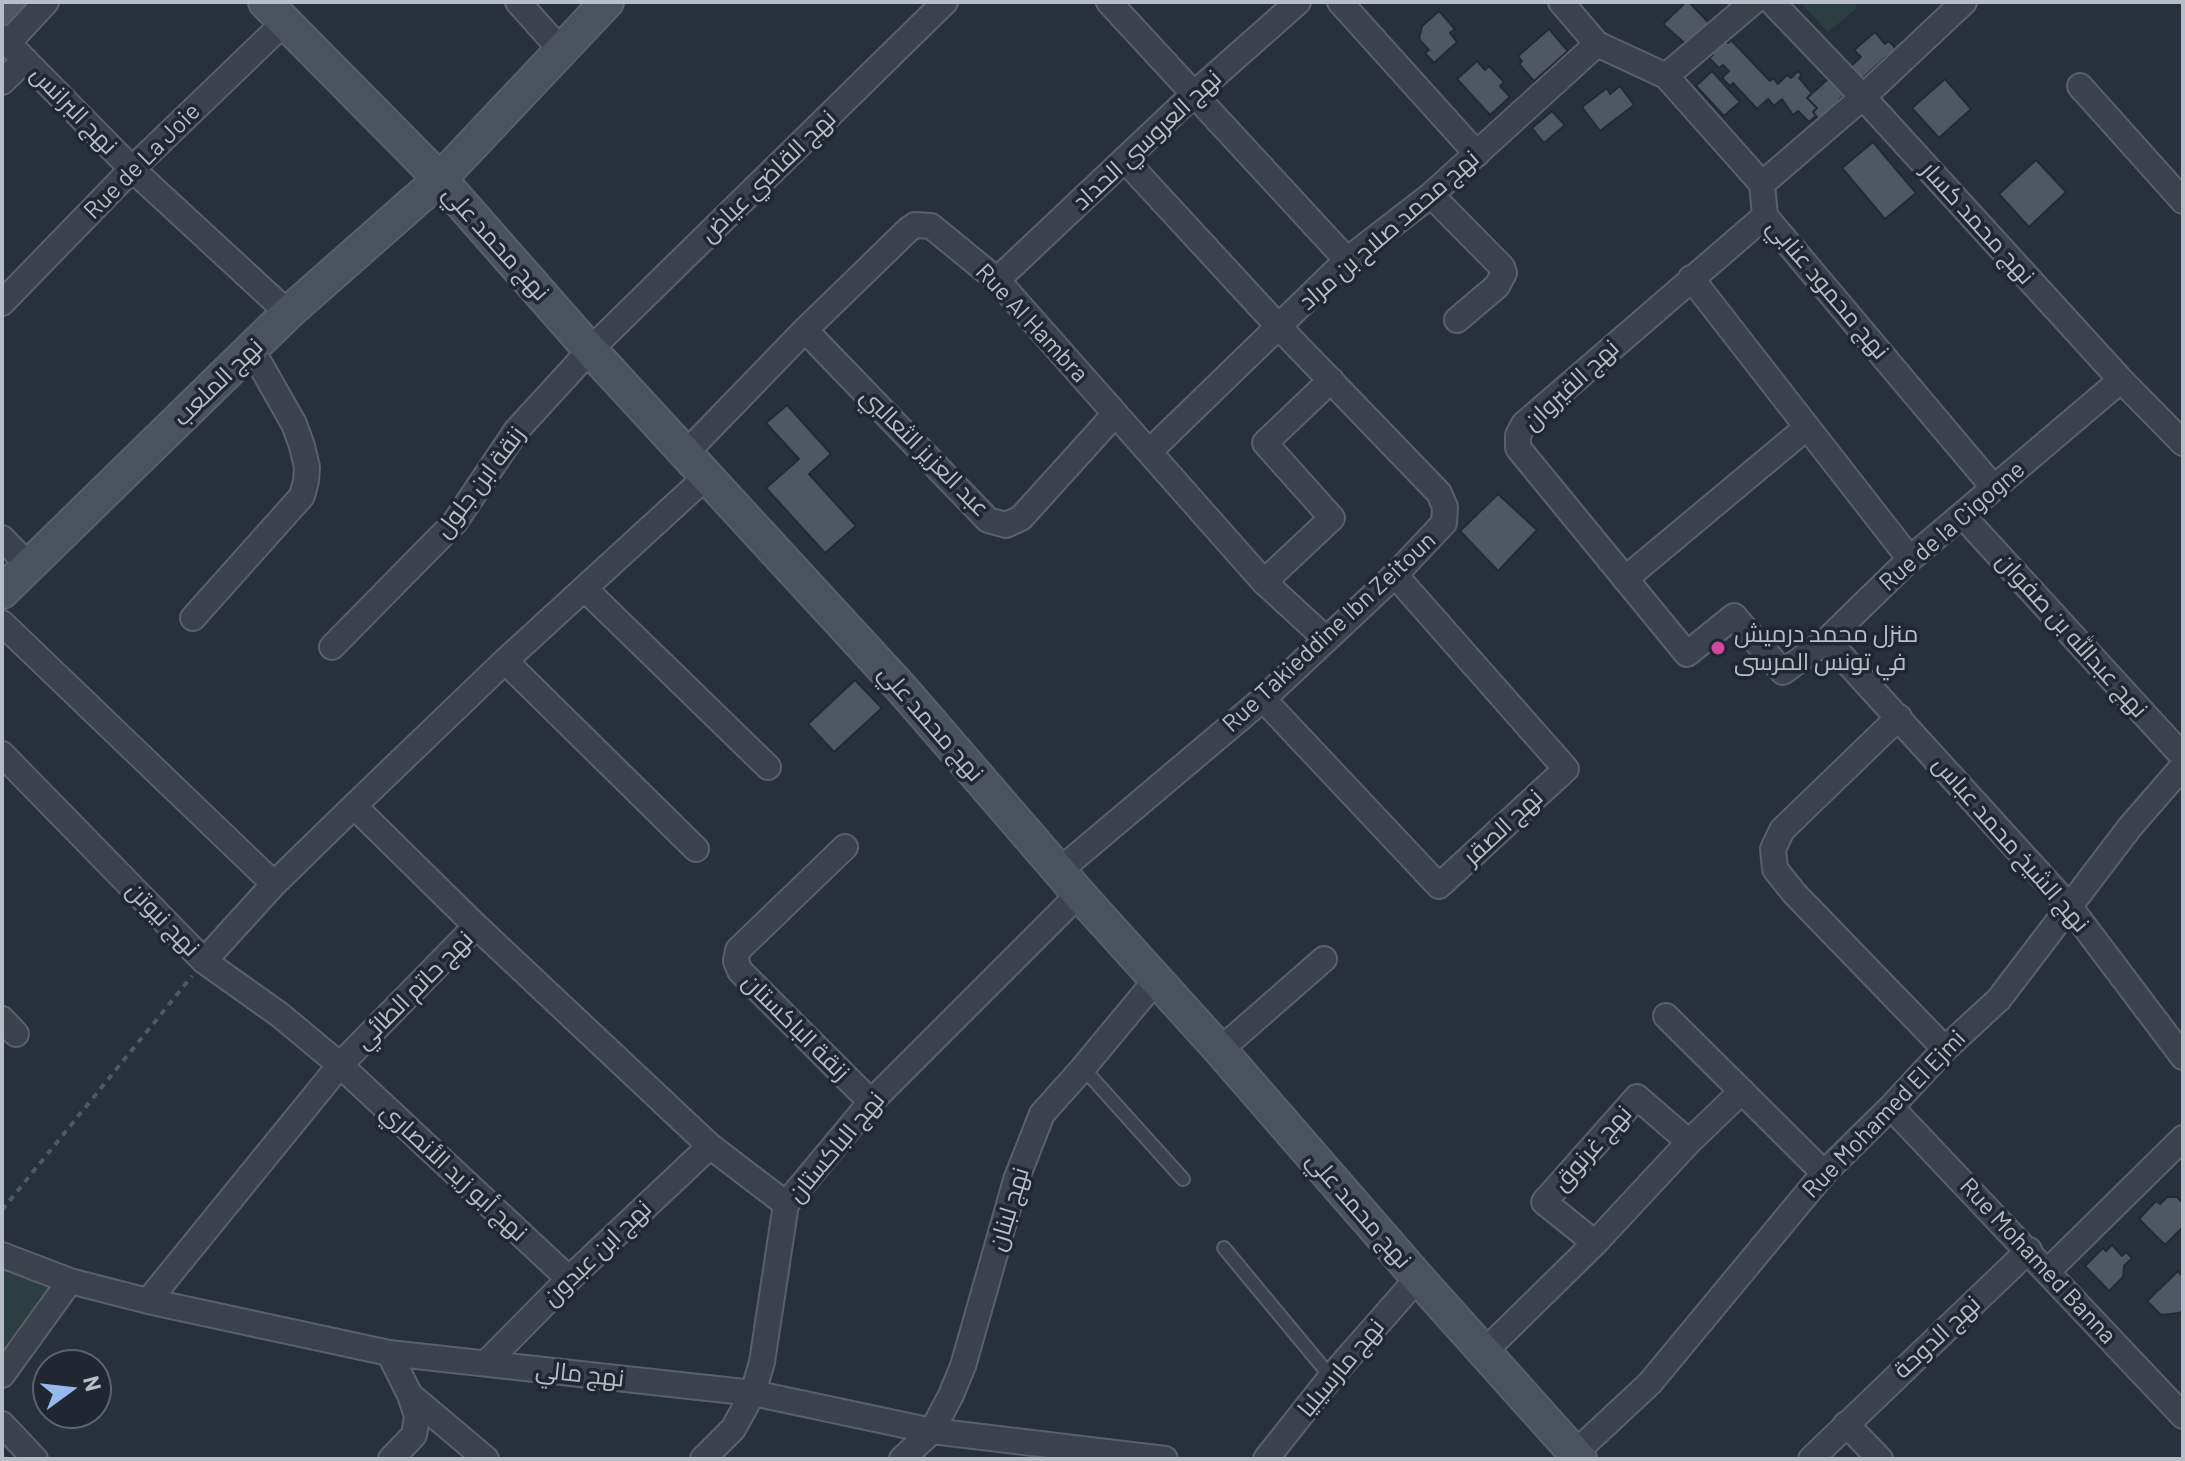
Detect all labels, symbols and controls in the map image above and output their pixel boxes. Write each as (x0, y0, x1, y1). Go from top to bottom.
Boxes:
street label: نهج البرانس (25, 60, 123, 160)
street label: نهج العروسي الحداد (1067, 64, 1227, 216)
street label: Rue de La Joie (78, 97, 206, 225)
street label: نهج القاضي عياض (694, 104, 842, 248)
street label: نهج محمد صلاح بن مراد (1293, 144, 1485, 316)
street label: نهج محمد كسار (1915, 156, 2041, 290)
street label: نهج محمد علي (437, 179, 555, 307)
street label: نهج محمود عنابي (1761, 213, 1895, 365)
street label: Rue Al Hambra (970, 258, 1094, 388)
street label: نهج الملعب (167, 332, 269, 432)
street label: نهج القيروان (1517, 333, 1625, 437)
street label: عبد العزيز الثعالبي (855, 382, 995, 522)
street label: زنقة ابن جلول (429, 421, 531, 543)
street label: Rue de la Cigogne (1873, 455, 2031, 597)
street label: Rue Takieddine Ibn Zeitoun (1217, 526, 1441, 738)
street label: نهج عبدالله بن صفوان (1990, 547, 2154, 723)
place label: منزل محمد درميش في تونس المرسى (1734, 620, 1918, 676)
marker: منزل محمد درميش في تونس المرسى (1709, 639, 1727, 657)
street label: نهج محمد علي (872, 659, 990, 787)
street label: نهج الشيخ محمد عباس (1927, 750, 2095, 938)
street label: نهج الصقر (1457, 783, 1549, 871)
street label: نهج نيوتن (120, 876, 206, 962)
street label: نهج حاتم الطائي (349, 925, 479, 1055)
street label: زنقة الباكستان (736, 967, 856, 1087)
street label: Rue Mohamed El Ejmi (1796, 1024, 1972, 1204)
street label: نهج الباكستان (782, 1086, 890, 1208)
street label: نهج أبو زيد الأنصاري (375, 1097, 533, 1247)
street label: نهج غرنوق (1546, 1100, 1638, 1196)
street label: نهج محمد علي (1300, 1146, 1418, 1274)
street label: نهج لبنان (983, 1164, 1035, 1254)
street label: Rue Mohamed Banna (1954, 1172, 2122, 1350)
street label: نهج ابن عبدون (537, 1194, 657, 1312)
street label: نهج الدوحة (1888, 1290, 1986, 1384)
street label: نهج مارسيليا (1292, 1313, 1390, 1423)
north arrow (32, 1349, 112, 1429)
street label: نهج مالي (534, 1355, 626, 1393)
text: N (79, 1373, 108, 1394)

